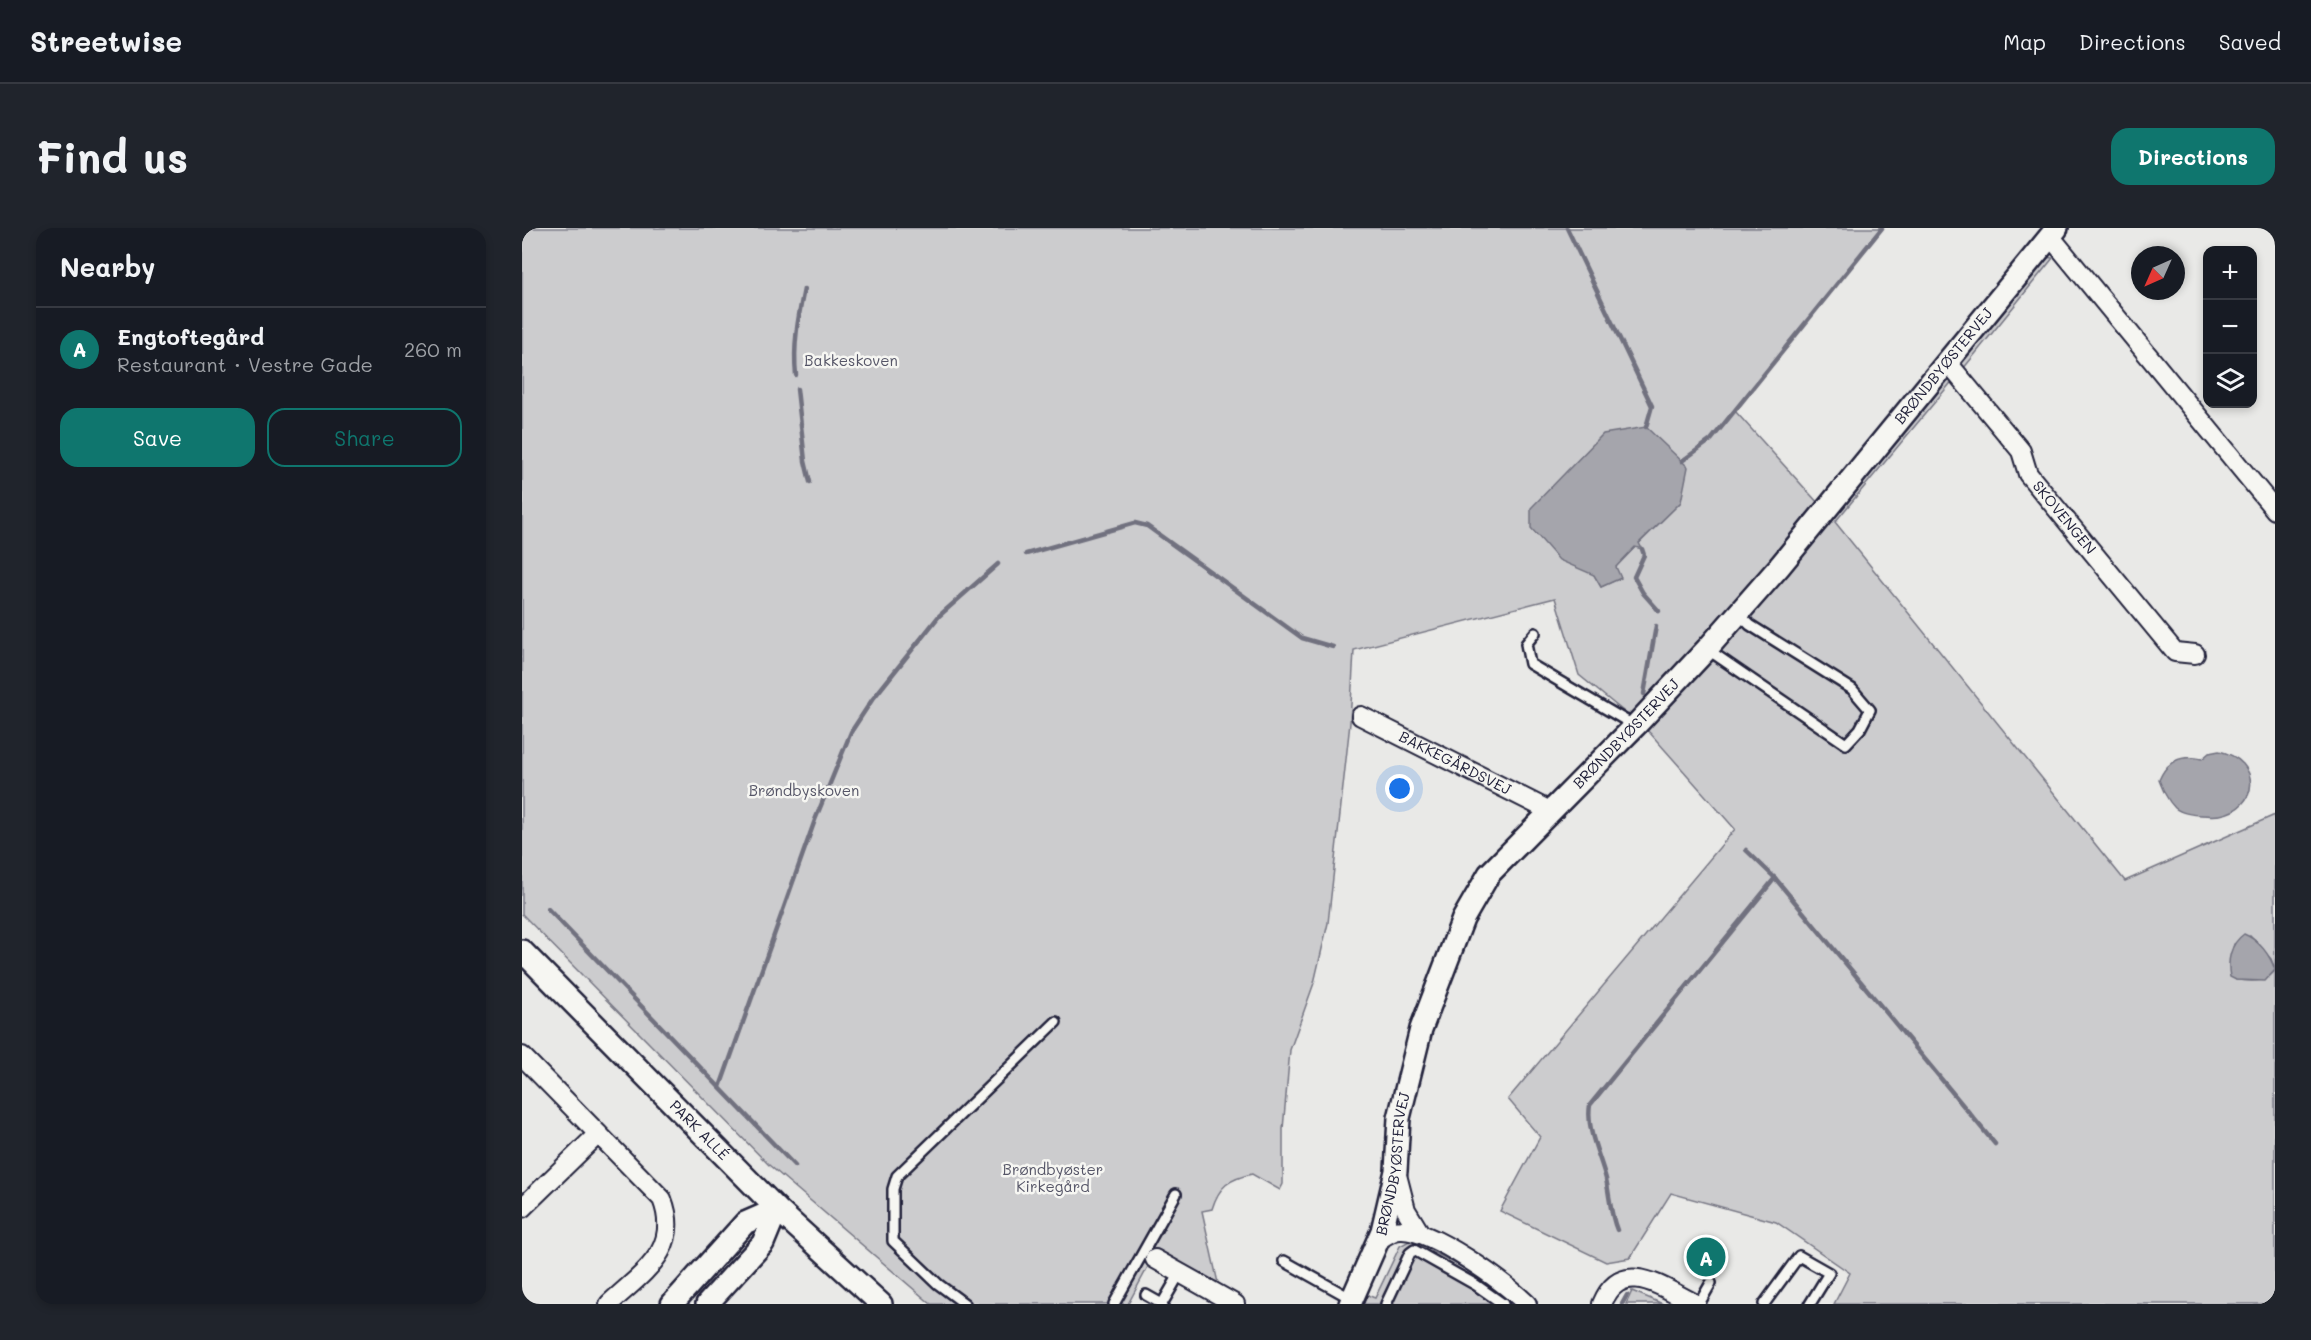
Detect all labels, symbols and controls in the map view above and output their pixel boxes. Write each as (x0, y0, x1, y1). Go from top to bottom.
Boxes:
text: Streetwise (30, 23, 182, 59)
text: Map (2003, 28, 2046, 55)
text: Directions (2079, 28, 2186, 55)
text: Saved (2219, 28, 2281, 55)
button: Directions (2111, 128, 2275, 185)
text: Find us (36, 129, 188, 184)
north arrow (2131, 246, 2185, 300)
map controls (2203, 246, 2257, 408)
button: + (2203, 246, 2257, 300)
text: Nearby (60, 250, 155, 284)
button: − (2203, 300, 2257, 354)
street label: BRØNDBYØSTERVEJ (1889, 303, 1997, 428)
text: Engtoftegård (117, 322, 264, 351)
text: A (73, 336, 86, 362)
text: 260 m (404, 336, 462, 362)
park label: Bakkeskoven (804, 350, 898, 370)
text: Restaurant · Vestre Gade (117, 351, 373, 377)
button: layers (2203, 354, 2257, 408)
button: Save (60, 408, 255, 467)
button: Share (267, 408, 462, 467)
street label: SKOVENGEN (2029, 476, 2101, 558)
street label: BRØNDBYØSTERVEJ (1568, 674, 1684, 792)
street label: BAKKEGÅRDSVEJ (1396, 726, 1515, 799)
your location (1385, 774, 1414, 803)
park label: Brøndbyskoven (749, 780, 859, 800)
street label: BRØNDBYØSTERVEJ (1370, 1089, 1414, 1237)
street label: PARK ALLÉ (666, 1095, 734, 1164)
park label: Brøndbyøster Kirkegård (1003, 1159, 1103, 1196)
pin: A (1686, 1234, 1726, 1280)

